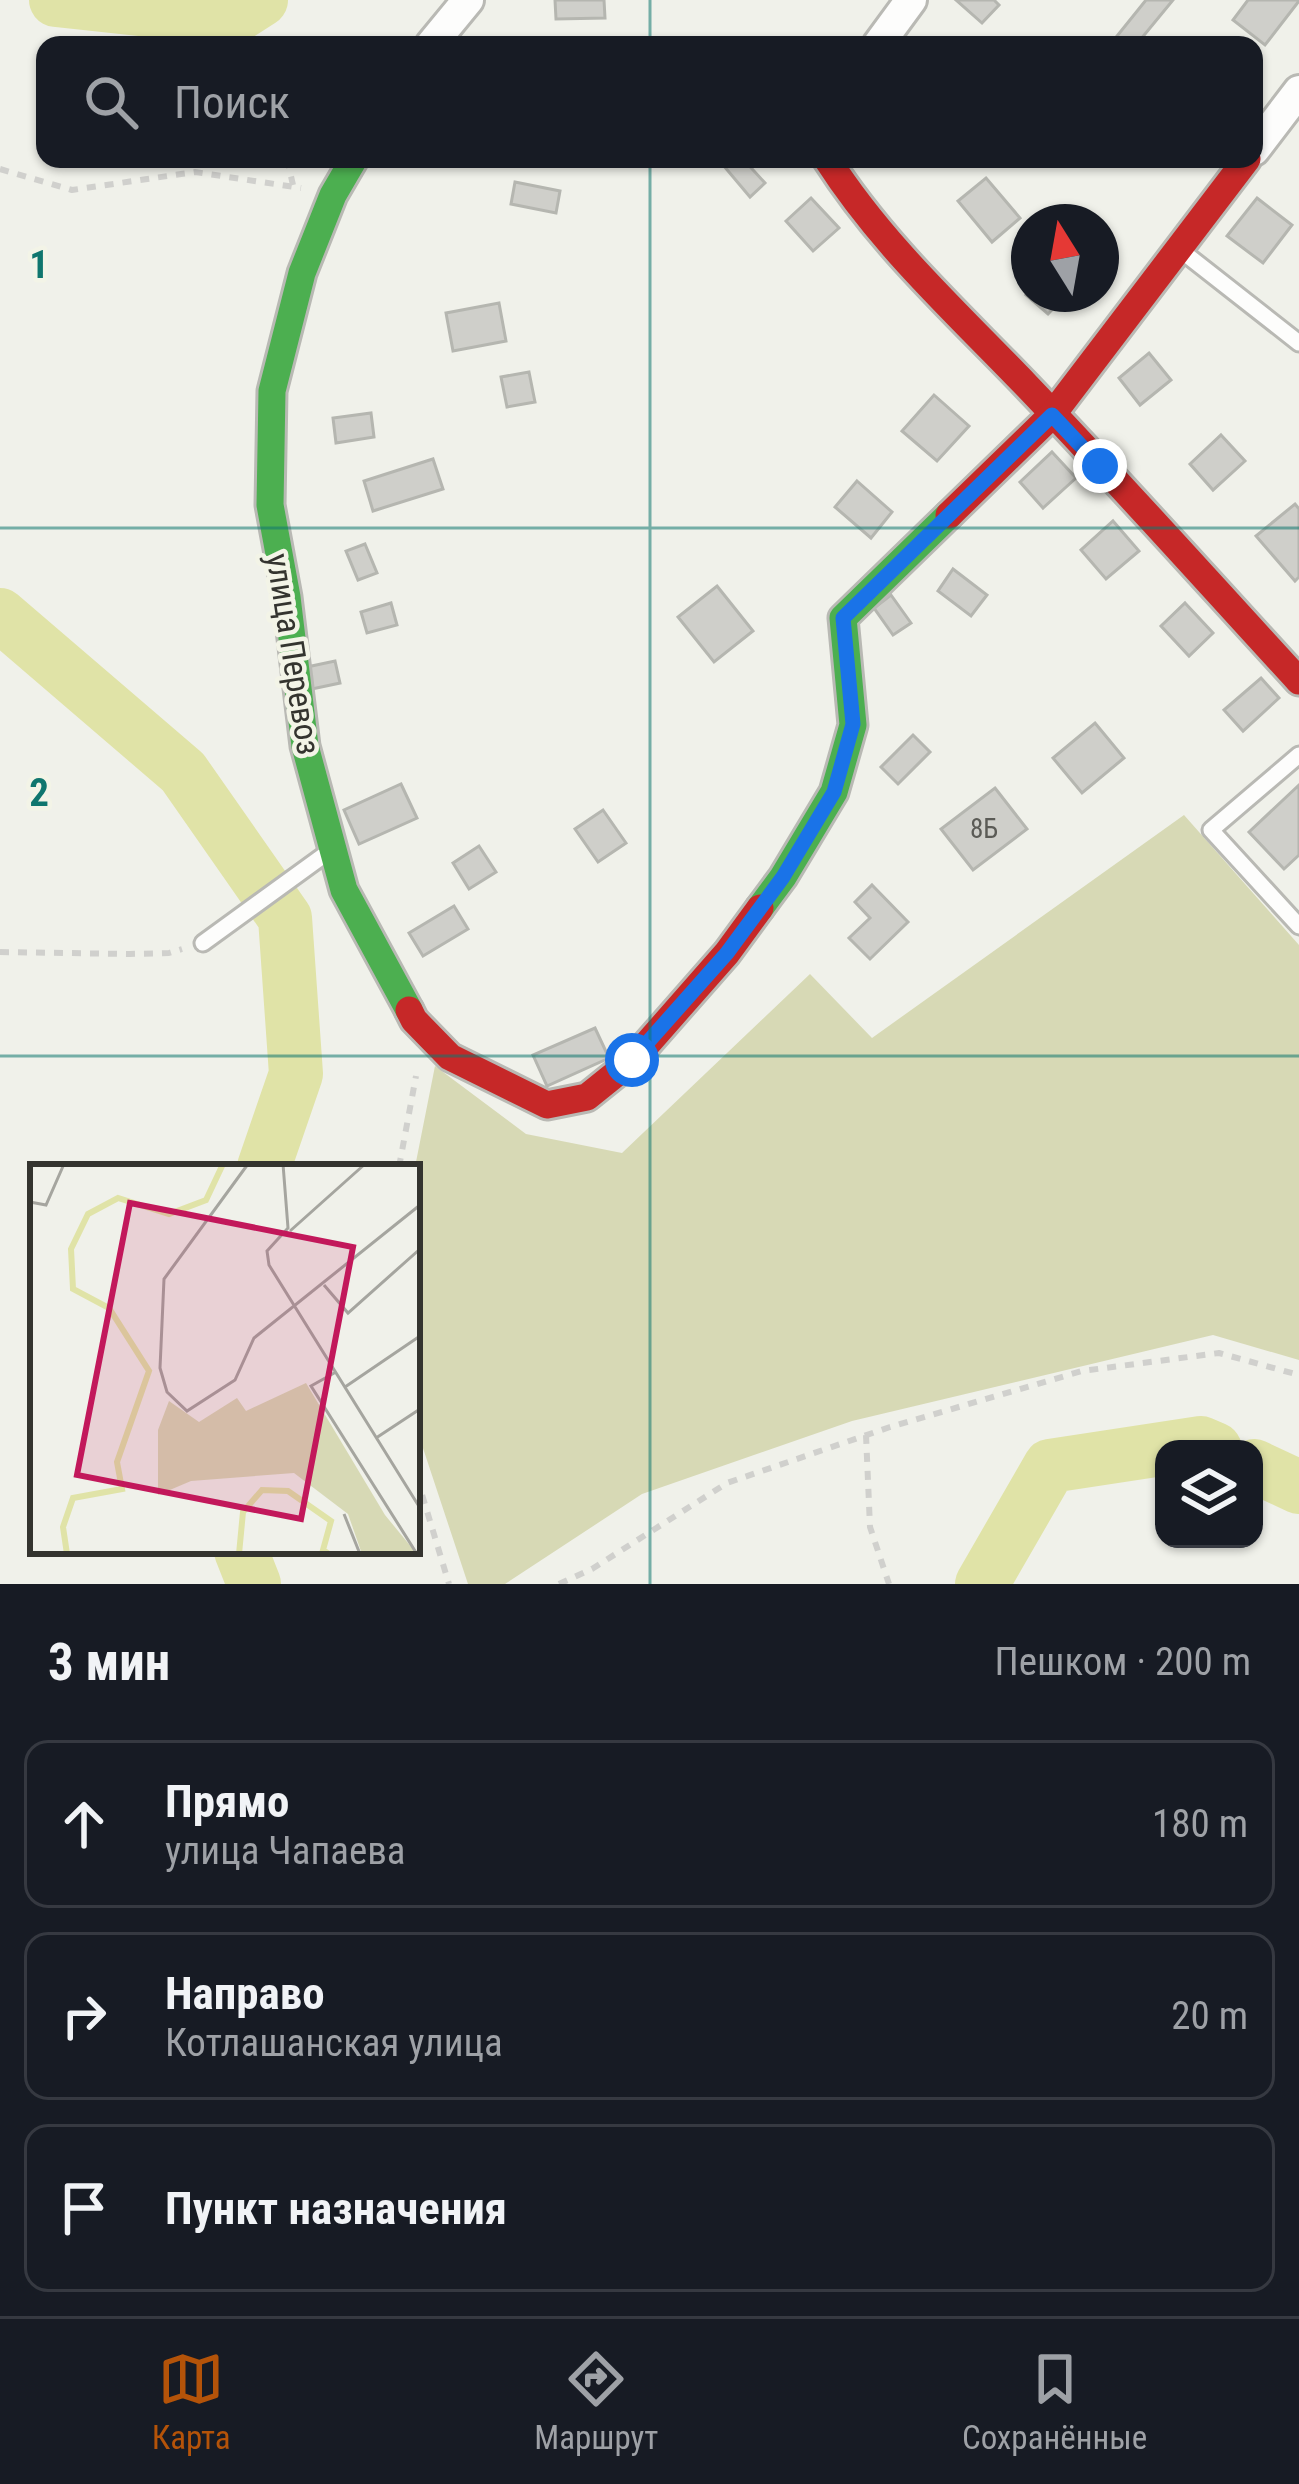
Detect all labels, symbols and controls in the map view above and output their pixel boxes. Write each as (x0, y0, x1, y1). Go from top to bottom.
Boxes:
search box (36, 36, 1263, 168)
icon: search (78, 69, 144, 135)
text: Поиск (174, 76, 290, 129)
north arrow (1011, 204, 1119, 312)
text: 1 (29, 242, 49, 288)
route end (1073, 439, 1127, 493)
street label: улица Перевоз (258, 551, 329, 757)
text: 2 (29, 770, 49, 816)
house number: 8Б (970, 813, 998, 845)
route start (605, 1033, 659, 1087)
inset map (30, 1164, 420, 1554)
map controls (1155, 1440, 1263, 1548)
button: layers (1155, 1440, 1263, 1548)
text: 3 мин (48, 1633, 170, 1692)
text: Пешком · 200 m (994, 1639, 1251, 1685)
text: Прямо (165, 1775, 289, 1828)
icon: ahead (51, 1791, 117, 1857)
text: 180 m (1152, 1801, 1248, 1847)
text: улица Чапаева (165, 1828, 406, 1874)
text: Направо (165, 1967, 325, 2020)
icon: right (51, 1983, 117, 2049)
text: 20 m (1171, 1993, 1248, 2039)
text: Котлашанская улица (165, 2020, 503, 2066)
icon: arrive (51, 2175, 117, 2241)
text: Пункт назначения (165, 2182, 507, 2235)
tab: Карта (152, 2346, 231, 2457)
tab: Маршрут (534, 2346, 658, 2457)
tab: Сохранённые (962, 2346, 1147, 2457)

